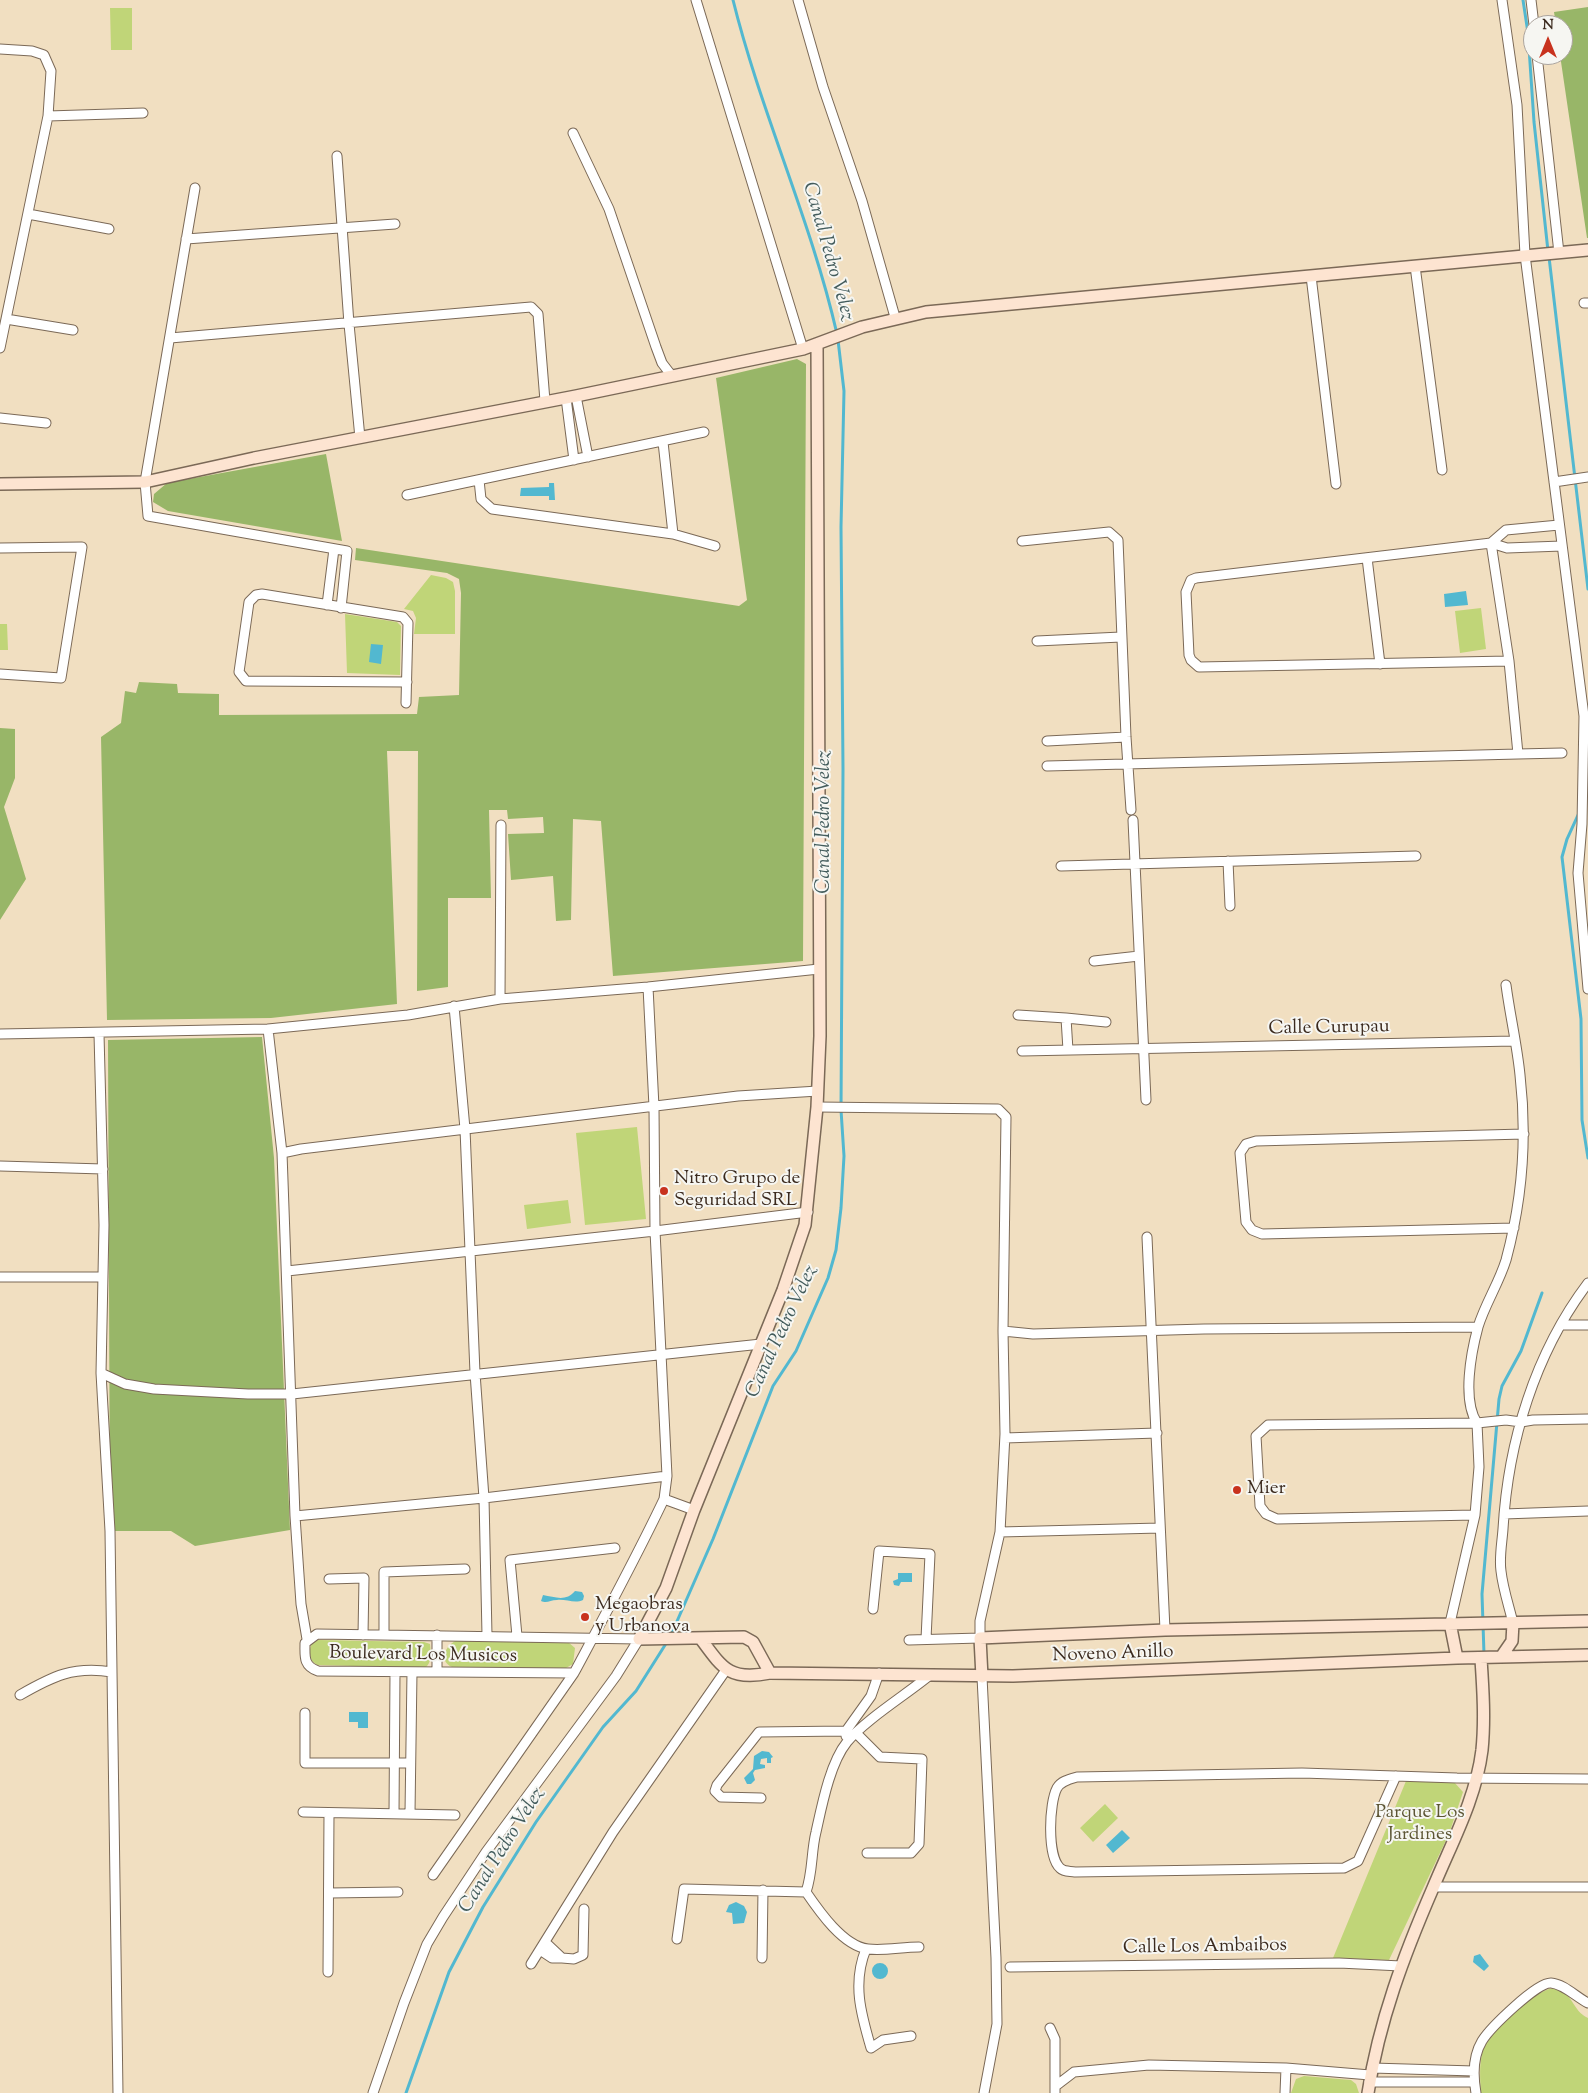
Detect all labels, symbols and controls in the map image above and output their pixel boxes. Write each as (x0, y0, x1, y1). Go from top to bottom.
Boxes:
north arrow (1523, 15, 1573, 65)
text: N (1542, 16, 1554, 36)
water label: Canal Pedro Velez (796, 180, 858, 324)
water label: Canal Pedro Velez (814, 750, 838, 894)
street label: Calle Curupau (1268, 1017, 1390, 1041)
place label: Nitro Grupo de Seguridad SRL (674, 1169, 800, 1213)
marker: Nitro Grupo de Seguridad SRL (658, 1185, 670, 1197)
water label: Canal Pedro Velez (742, 1262, 824, 1402)
place label: Mier (1247, 1479, 1286, 1501)
marker: Mier (1231, 1484, 1243, 1496)
place label: Megaobras y Urbanova (595, 1595, 690, 1639)
marker: Megaobras y Urbanova (579, 1611, 591, 1623)
street label: Noveno Anillo (1052, 1641, 1174, 1669)
street label: Boulevard Los Musicos (329, 1643, 517, 1669)
water label: Canal Pedro Velez (455, 1784, 551, 1918)
park label: Parque Los Jardines (1375, 1803, 1465, 1847)
street label: Calle Los Ambaibos (1123, 1935, 1287, 1961)

